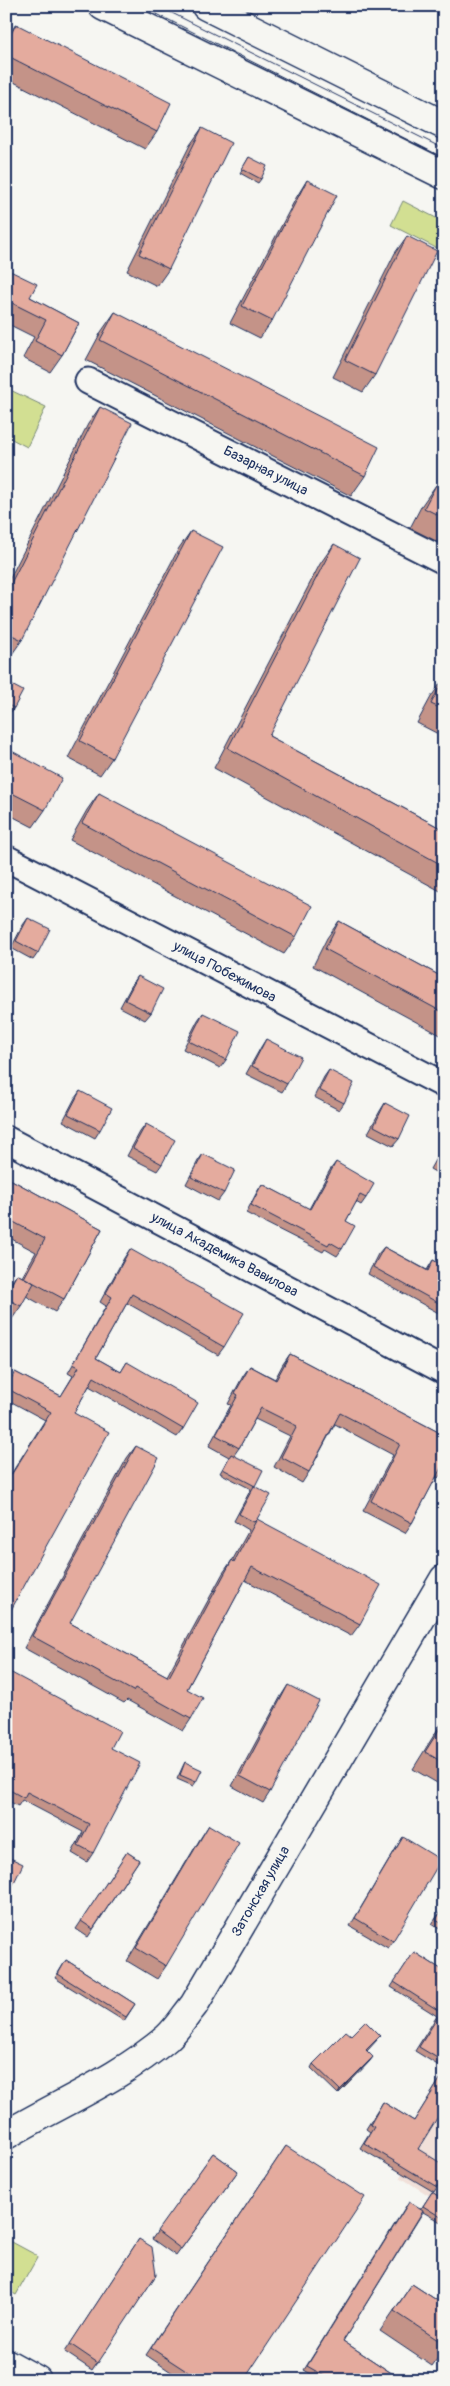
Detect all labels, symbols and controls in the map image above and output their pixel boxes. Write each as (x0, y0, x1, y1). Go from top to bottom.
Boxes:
street label: Базарная улица (221, 442, 311, 499)
street label: улица Побежимова (170, 937, 279, 1006)
street label: улица Академика Вавилова (147, 1208, 301, 1300)
street label: Затонская улица (228, 1843, 293, 1940)

